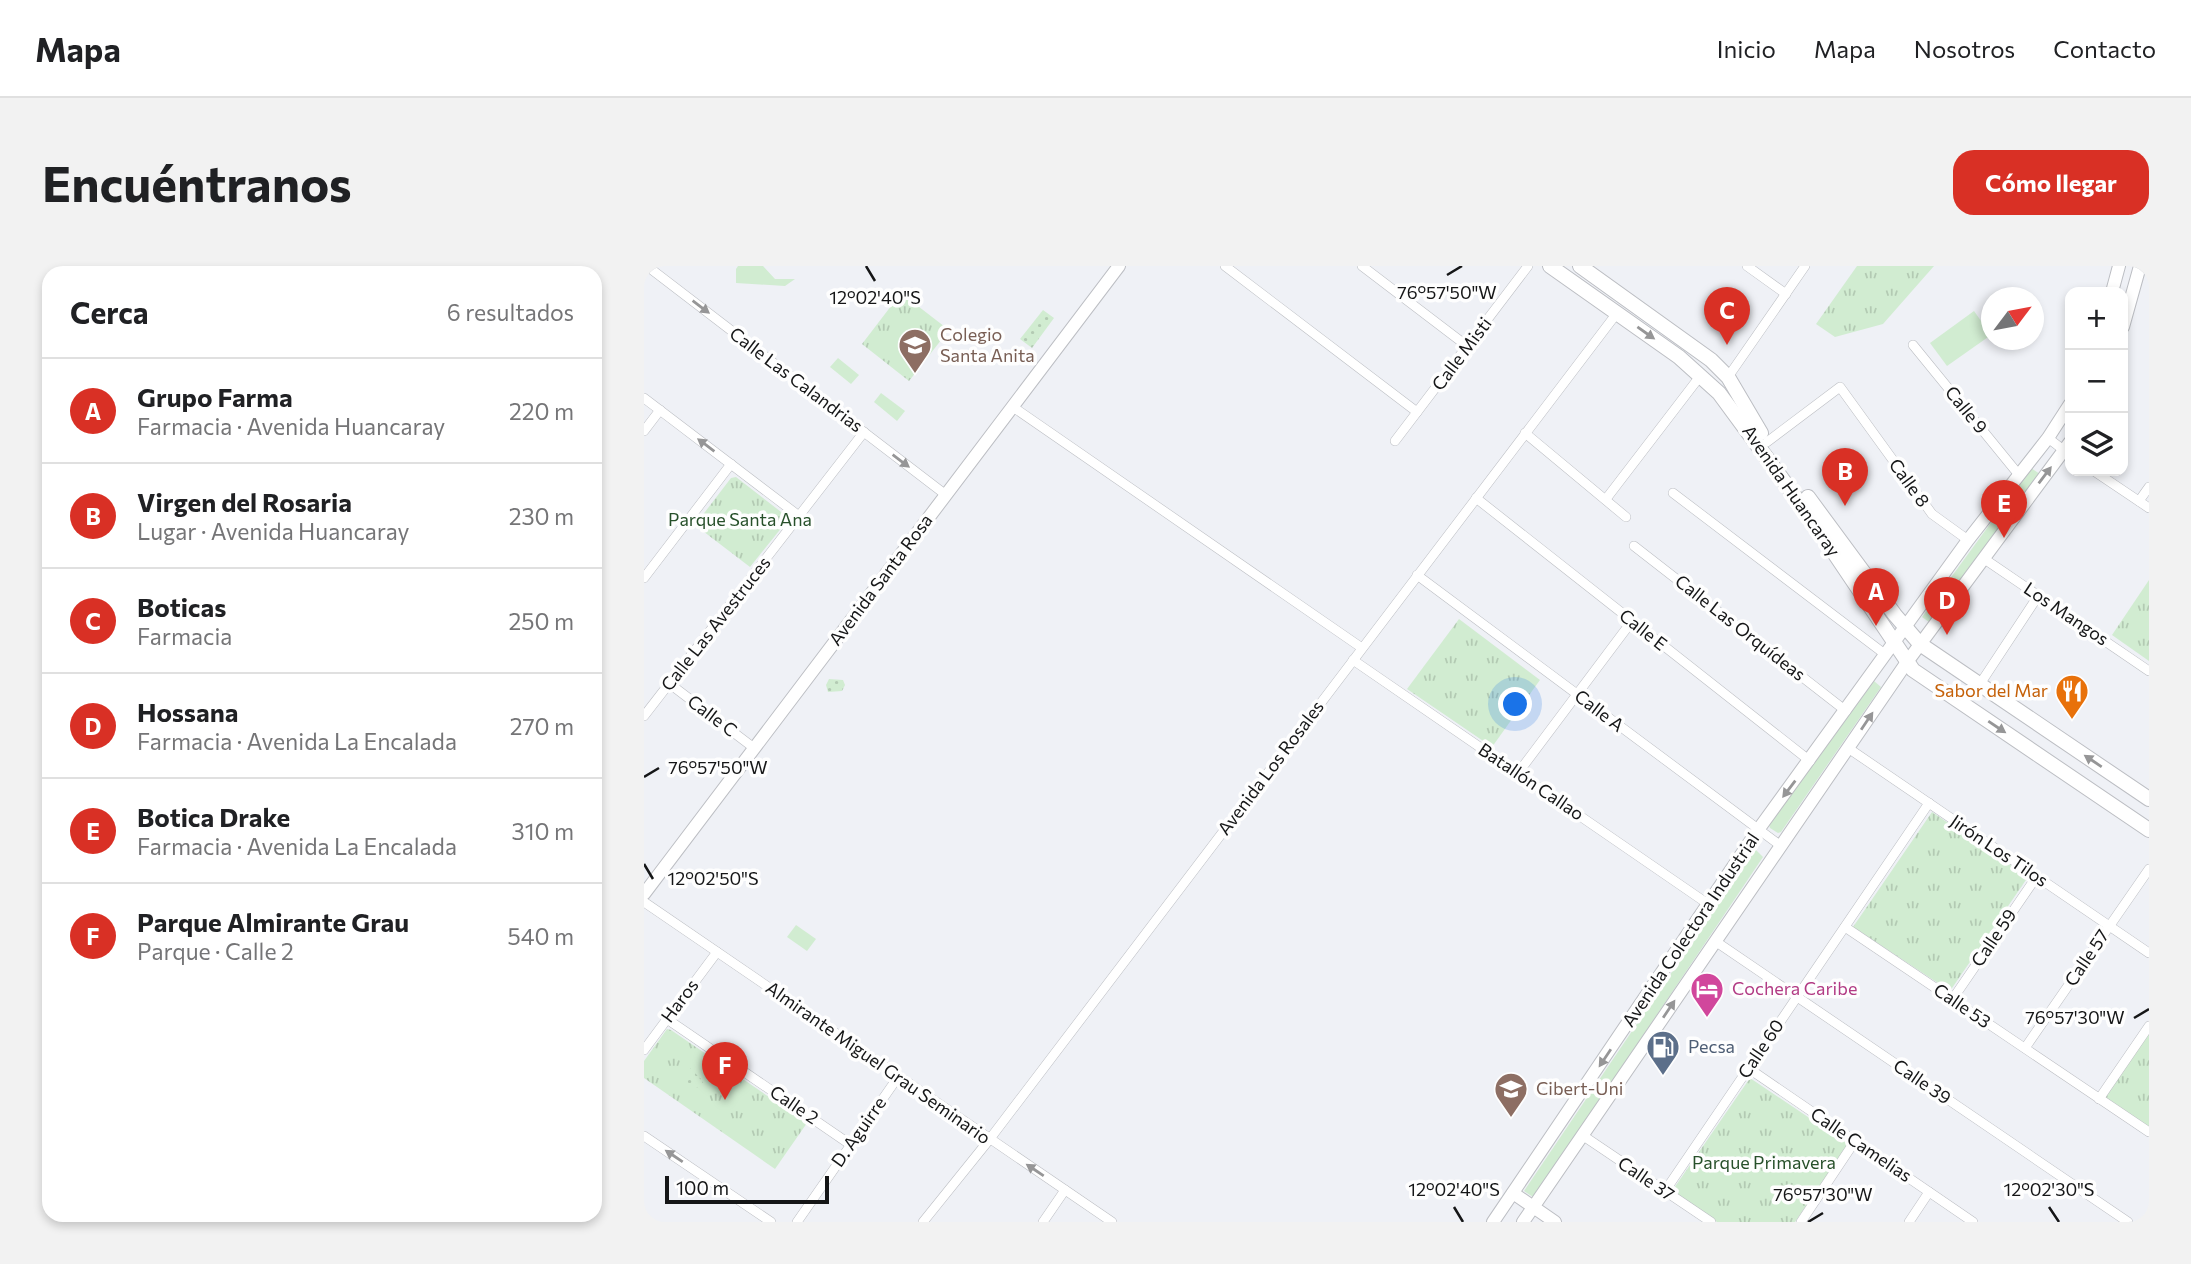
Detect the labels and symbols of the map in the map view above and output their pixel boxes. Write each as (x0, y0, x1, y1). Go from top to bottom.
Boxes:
text: 76°57'50"W (1397, 281, 1497, 303)
text: 12°02'40"S (829, 286, 921, 308)
pin: C (1704, 287, 1750, 345)
north arrow (1981, 287, 2044, 350)
one-way arrow (692, 300, 710, 314)
street label: Calle Misti (1427, 312, 1496, 394)
street label: Calle Las Calandrias (726, 322, 868, 436)
place label: Colegio Santa Anita (940, 323, 1035, 366)
school or university icon: Colegio Santa Anita (896, 326, 934, 375)
one-way arrow (1637, 326, 1655, 340)
street label: Calle 9 (1941, 381, 1993, 438)
street label: Avenida Huancaray (1738, 420, 1845, 560)
one-way arrow (697, 439, 715, 453)
pin: B (1822, 448, 1868, 506)
one-way arrow (892, 453, 910, 467)
street label: Calle 8 (1885, 454, 1935, 511)
one-way arrow (2038, 466, 2052, 484)
pin: E (1981, 480, 2027, 538)
park label: Parque Santa Ana (668, 508, 812, 530)
street label: Avenida Santa Rosa (824, 509, 937, 649)
street label: Calle Las Avestruces (656, 552, 775, 695)
pin: A (1853, 568, 1899, 626)
street label: Calle Las Orquídeas (1671, 569, 1810, 685)
pin: D (1924, 577, 1970, 635)
street label: Los Mangos (2020, 577, 2113, 650)
street label: Calle E (1615, 604, 1672, 655)
restaurant icon: Sabor del Mar (2053, 672, 2091, 721)
place label: Sabor del Mar (1934, 679, 2048, 701)
street label: Calle A (1571, 684, 1629, 736)
your location (1498, 687, 1532, 721)
street label: Calle C (684, 690, 742, 741)
street label: Avenida Los Rosales (1212, 696, 1328, 839)
one-way arrow (1860, 712, 1874, 730)
one-way arrow (1988, 721, 2007, 734)
street label: Batallón Callao (1475, 738, 1589, 825)
one-way arrow (2083, 755, 2102, 768)
text: 76°57'50"W (668, 756, 768, 778)
one-way arrow (1781, 780, 1796, 798)
street label: Jirón Los Tilos (1946, 809, 2053, 891)
street label: Avenida Colectora Industrial (1617, 828, 1763, 1031)
text: 12°02'50"S (668, 867, 758, 889)
street label: Calle 59 (1966, 904, 2020, 971)
street label: Calle 57 (2059, 925, 2113, 990)
hotel icon: Cochera Caribe (1688, 970, 1726, 1019)
street label: Haros (656, 974, 703, 1026)
street label: Almirante Miguel Grau Seminario (762, 976, 995, 1148)
place label: Cochera Caribe (1732, 977, 1857, 999)
street label: Calle 53 (1930, 978, 1995, 1032)
one-way arrow (1662, 1000, 1675, 1019)
text: 76°57'30"W (2025, 1006, 2125, 1028)
street label: Calle 60 (1732, 1015, 1788, 1082)
fuel station icon: Pecsa (1644, 1028, 1682, 1077)
place label: Pecsa (1688, 1035, 1735, 1057)
pin: F (702, 1042, 748, 1100)
one-way arrow (1598, 1049, 1612, 1067)
street label: Calle 39 (1889, 1054, 1956, 1108)
school or university icon: Cibert-Uni (1492, 1070, 1530, 1119)
place label: Cibert-Uni (1536, 1077, 1623, 1099)
street label: Calle 2 (766, 1080, 823, 1128)
street label: D. Aguirre (826, 1092, 890, 1171)
street label: Calle Camelias (1807, 1102, 1916, 1186)
one-way arrow (665, 1149, 683, 1163)
street label: Calle 37 (1614, 1151, 1679, 1205)
park label: Parque Primavera (1692, 1151, 1836, 1173)
one-way arrow (1025, 1164, 1045, 1177)
scale bar (665, 1173, 830, 1205)
text: 12°02'40"S (1408, 1178, 1500, 1200)
text: 12°02'30"S (2004, 1178, 2094, 1200)
text: 76°57'30"W (1773, 1183, 1873, 1205)

